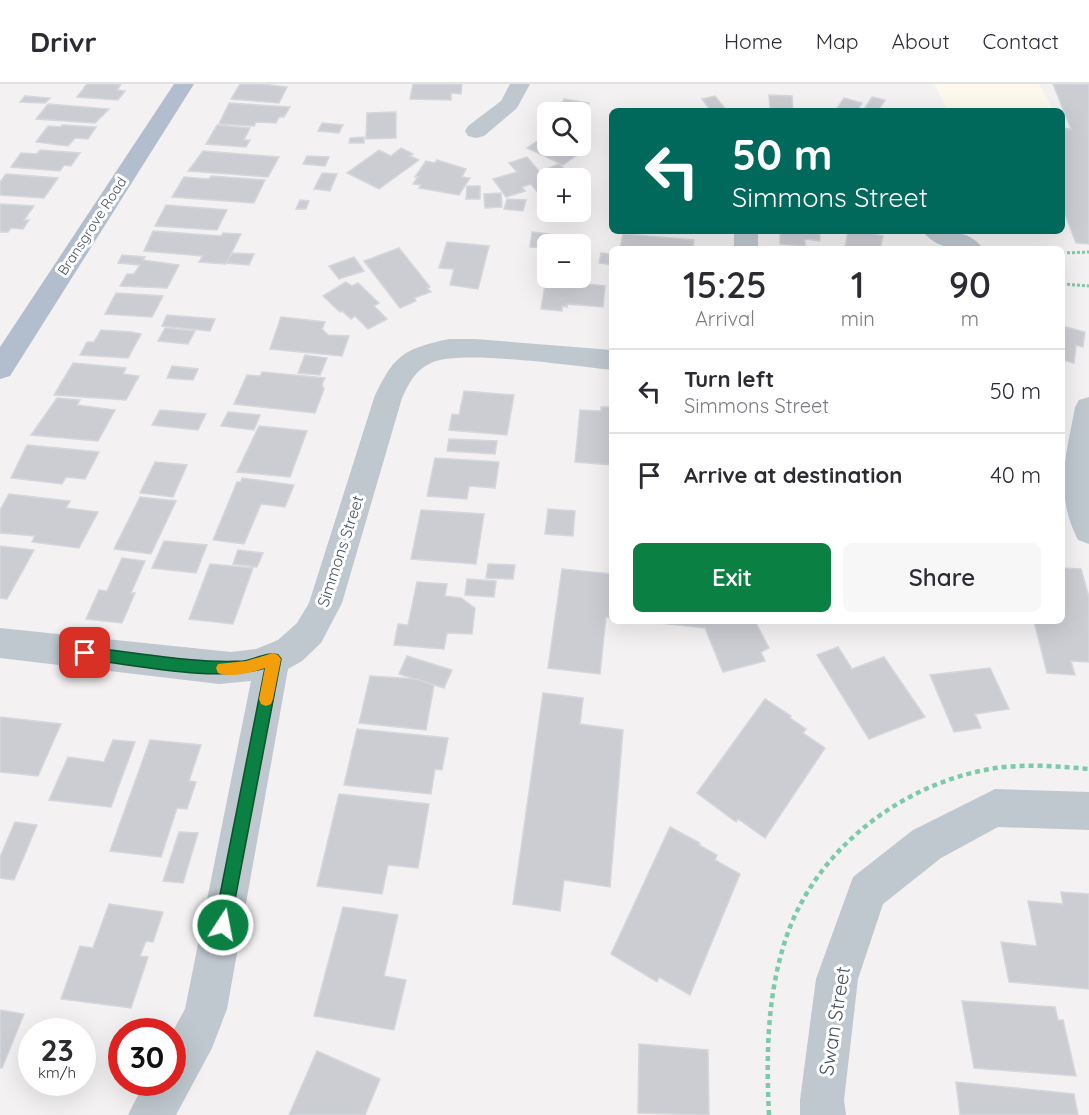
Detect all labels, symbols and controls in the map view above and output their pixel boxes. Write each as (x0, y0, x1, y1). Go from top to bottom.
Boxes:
text: Drivr (30, 24, 97, 59)
text: Home (724, 28, 783, 54)
text: Map (816, 28, 859, 54)
text: About (892, 28, 950, 54)
text: Contact (983, 28, 1059, 54)
map controls (537, 102, 591, 288)
button: search (537, 102, 591, 156)
text: 50 m (732, 128, 832, 181)
icon: left (633, 132, 711, 210)
button: + (537, 168, 591, 222)
street label: Bransgrove Road (54, 174, 130, 278)
text: Simmons Street (732, 180, 928, 214)
button: − (537, 234, 591, 288)
text: 15:25 (683, 262, 767, 307)
text: 1 (851, 262, 865, 307)
text: 90 (949, 262, 991, 307)
text: Arrival (695, 306, 755, 331)
text: min (841, 306, 875, 331)
text: m (961, 306, 979, 331)
text: Turn left (684, 365, 774, 393)
icon: left (633, 375, 666, 408)
text: 50 m (990, 377, 1041, 405)
text: Simmons Street (684, 393, 829, 418)
icon: arrive (633, 459, 666, 492)
text: Arrive at destination (684, 461, 902, 489)
text: 40 m (990, 461, 1041, 489)
street label: Simmons Street (313, 493, 367, 609)
button: Exit (633, 543, 831, 612)
button: Share (843, 543, 1041, 612)
pin (59, 627, 110, 678)
icon: arrive (68, 636, 101, 669)
position arrow (191, 893, 255, 957)
street label: Swan Street (813, 964, 855, 1077)
speed limit sign: 30 (108, 1018, 186, 1096)
text: 23 (40, 1031, 74, 1069)
text: km/h (38, 1063, 76, 1082)

